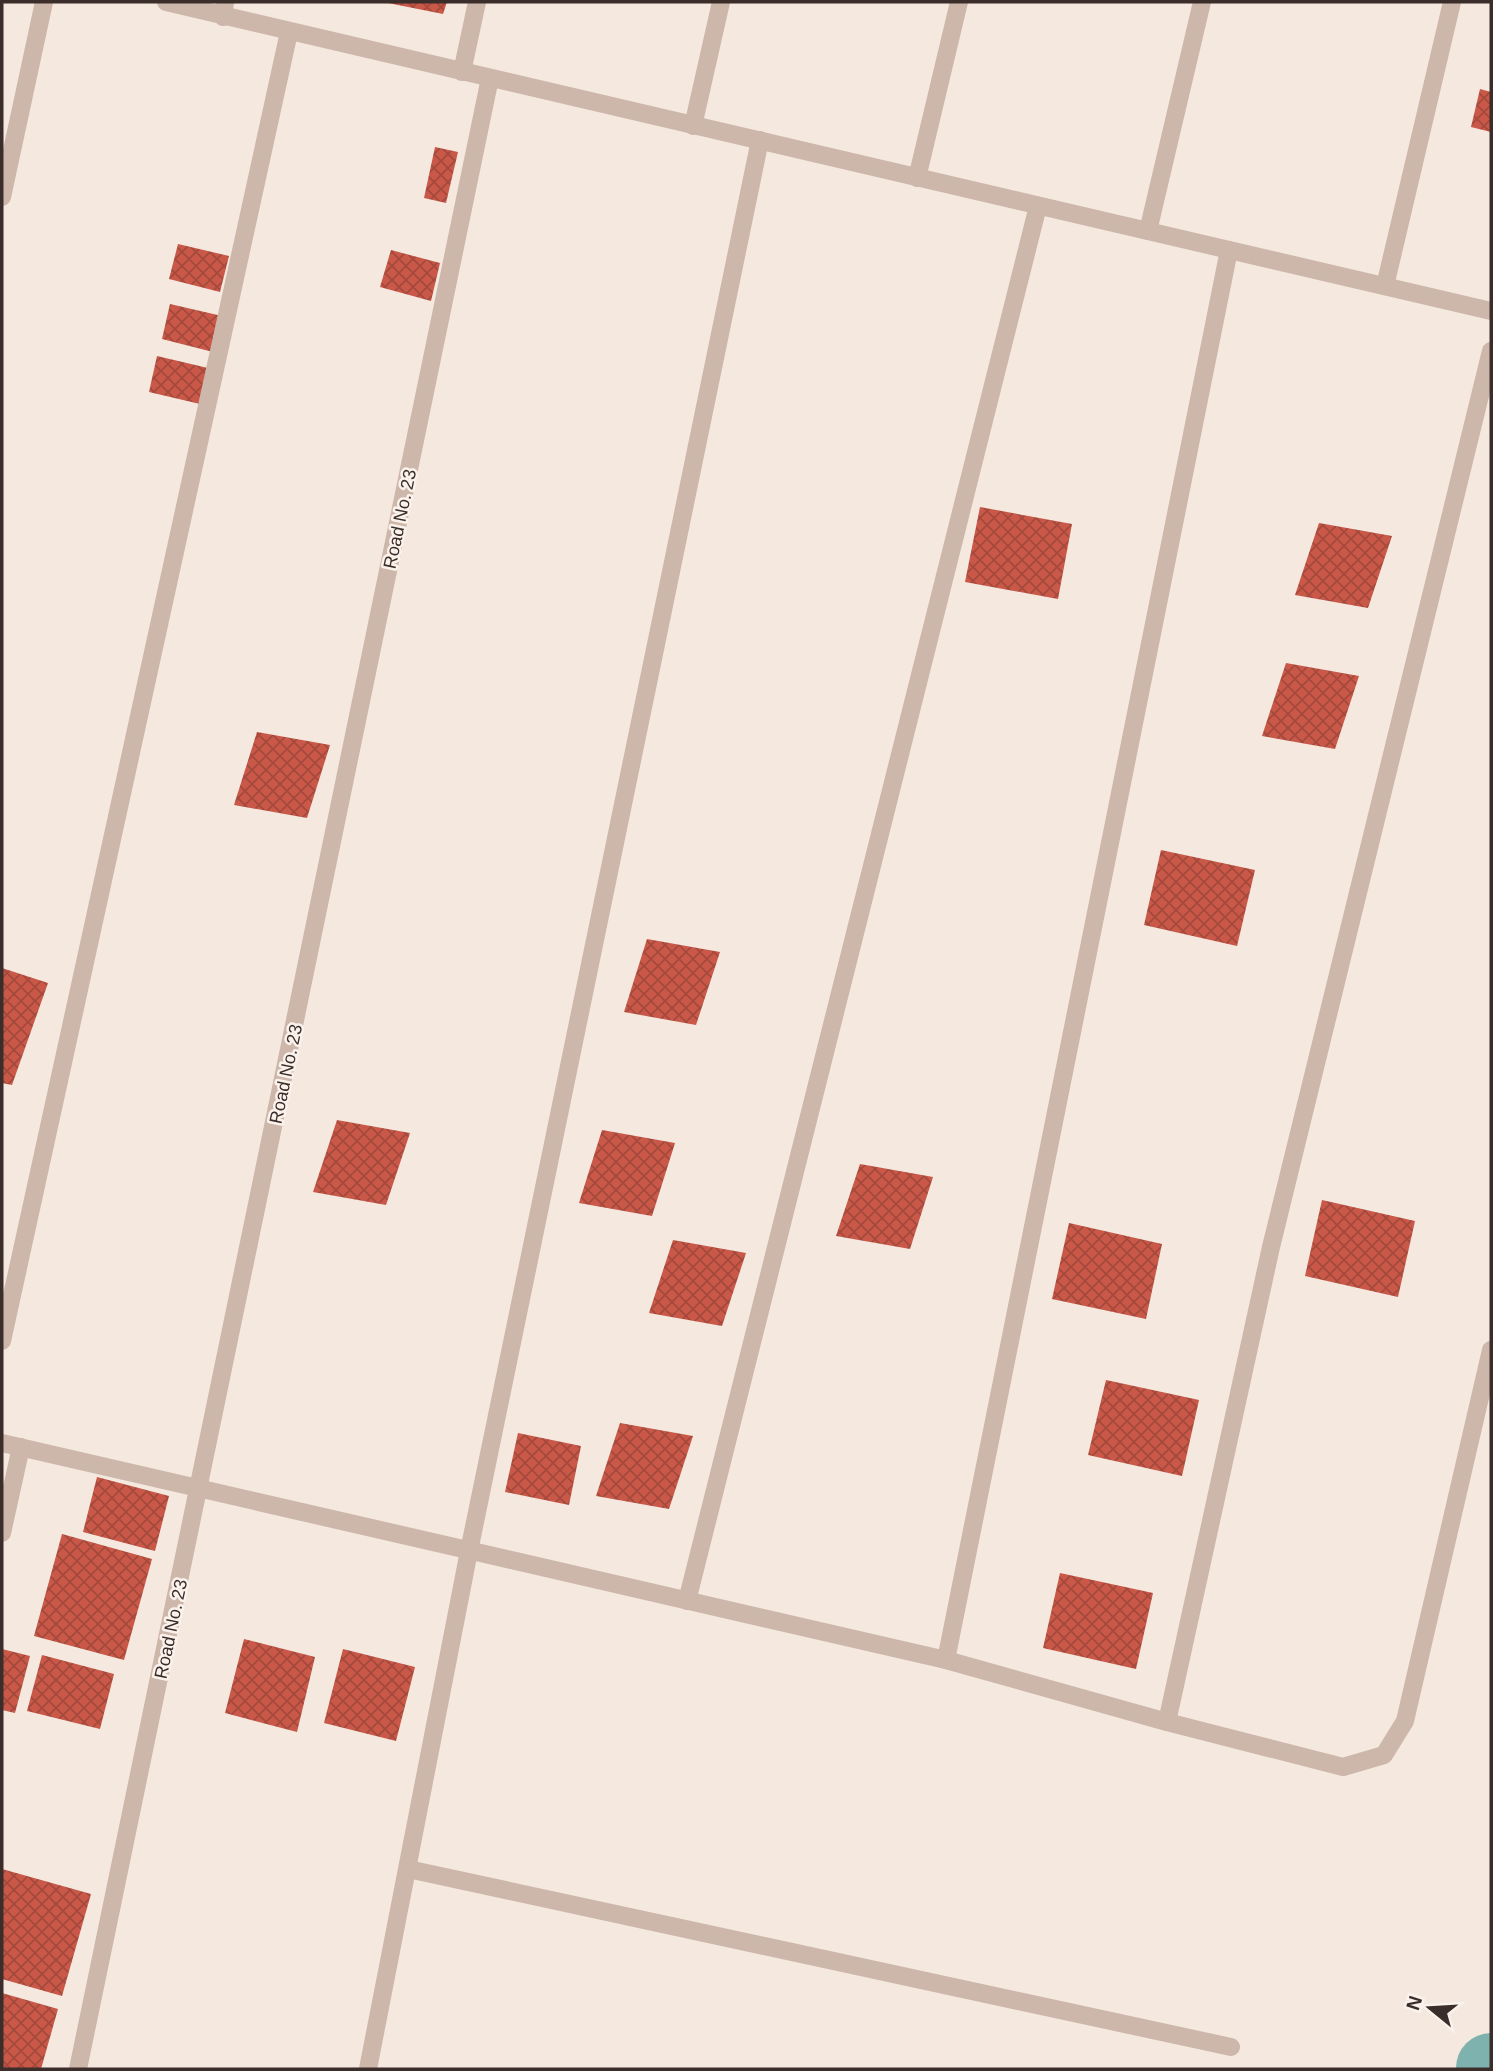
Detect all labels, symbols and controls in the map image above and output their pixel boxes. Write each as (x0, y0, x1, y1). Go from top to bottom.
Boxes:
street label: Road No. 23 (380, 467, 420, 571)
street label: Road No. 23 (266, 1022, 306, 1126)
street label: Road No. 23 (151, 1577, 191, 1681)
north arrow (1395, 1973, 1465, 2043)
text: N (1402, 1993, 1426, 2013)

